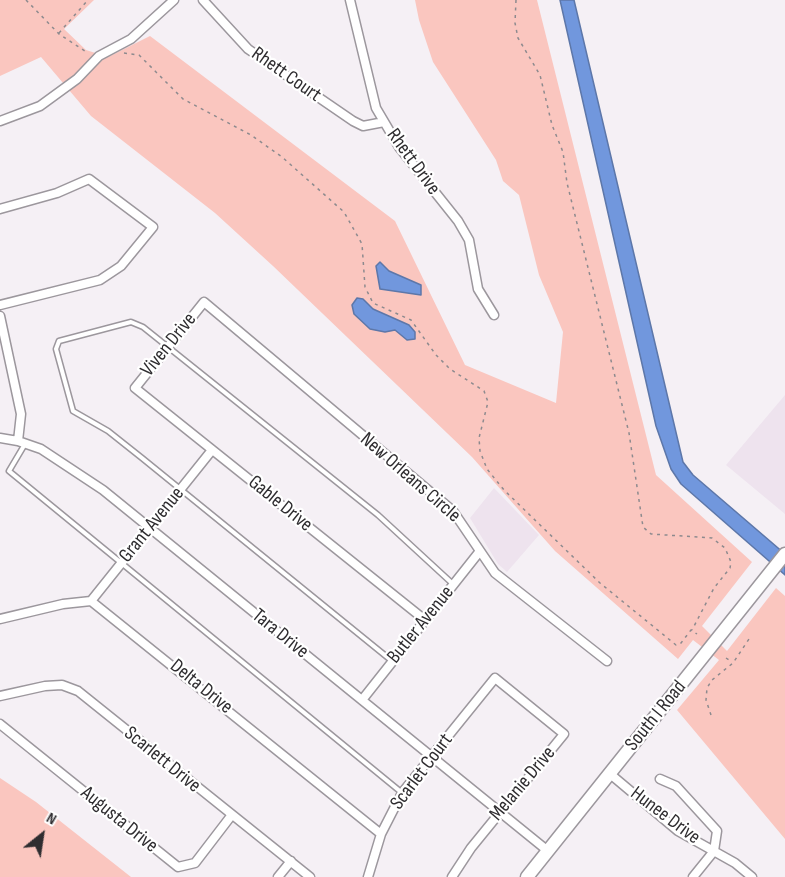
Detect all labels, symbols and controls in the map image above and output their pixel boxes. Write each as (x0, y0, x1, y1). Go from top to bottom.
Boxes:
street label: Rhett Court (247, 42, 325, 108)
street label: Rhett Drive (381, 124, 445, 200)
street label: Viven Drive (136, 308, 202, 382)
street label: New Orleans Circle (355, 428, 465, 528)
street label: Gable Drive (243, 471, 317, 537)
street label: Grant Avenue (114, 482, 190, 568)
street label: Butler Avenue (382, 581, 460, 669)
street label: Tara Drive (247, 604, 313, 664)
street label: Delta Drive (165, 655, 237, 719)
street label: South I Road (620, 676, 692, 756)
street label: Scarlett Drive (119, 722, 205, 798)
street label: Scarlet Court (386, 729, 458, 815)
street label: Melanie Drive (485, 742, 561, 826)
street label: Augusta Drive (76, 782, 162, 858)
street label: Hunee Drive (625, 782, 705, 850)
north arrow (12, 805, 72, 865)
text: N (43, 809, 60, 829)

